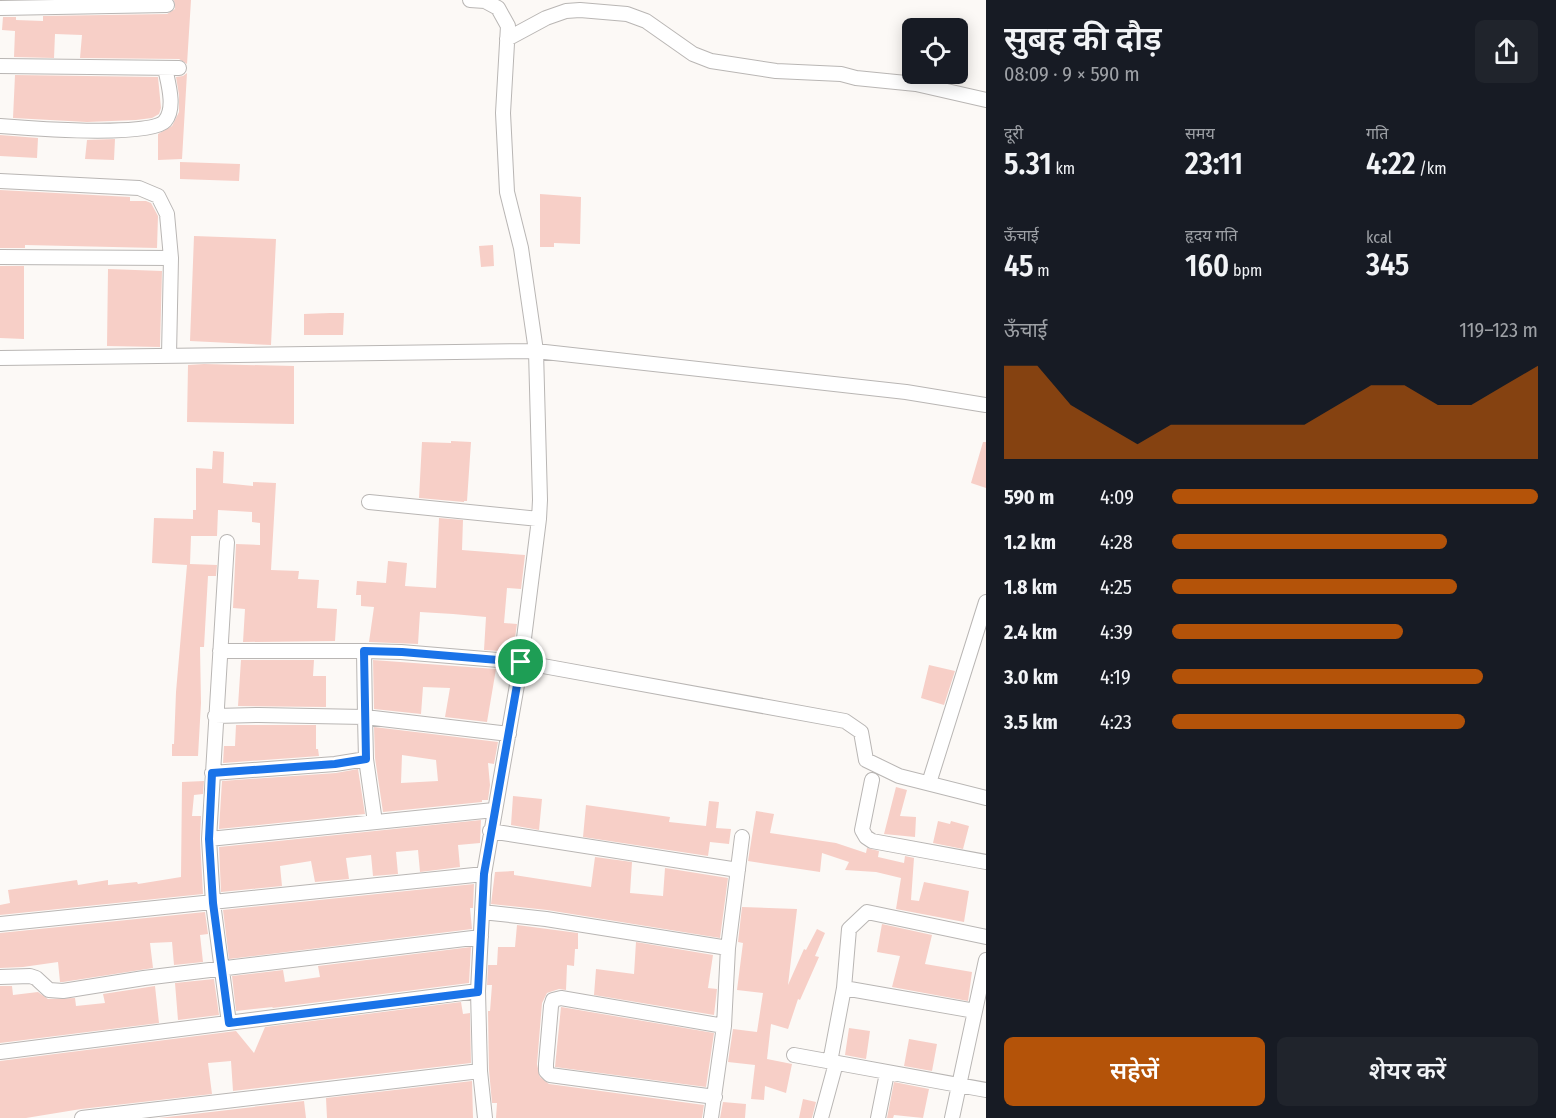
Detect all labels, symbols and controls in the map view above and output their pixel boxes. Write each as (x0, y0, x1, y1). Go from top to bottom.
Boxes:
map controls (902, 18, 968, 84)
button: locate (902, 18, 968, 84)
text: सुबह की दौड़ (1004, 19, 1162, 59)
button: share (1475, 20, 1538, 83)
text: 08:09 · 9 × 590 m (1004, 62, 1140, 86)
text: दूरी (1004, 124, 1023, 143)
text: समय (1185, 124, 1215, 143)
text: गति (1366, 124, 1388, 143)
text: 5.31 (1004, 146, 1052, 182)
text: 23:11 (1185, 146, 1243, 182)
text: 4:22 (1366, 146, 1416, 182)
text: km (1052, 159, 1075, 178)
text: /km (1416, 159, 1447, 178)
text: ऊँचाई (1004, 226, 1039, 245)
text: हृदय गति (1185, 226, 1238, 245)
text: kcal (1366, 228, 1392, 247)
text: 345 (1366, 247, 1409, 283)
text: 45 (1004, 248, 1033, 284)
text: 160 (1185, 248, 1229, 284)
text: m (1033, 261, 1049, 280)
text: bpm (1229, 261, 1262, 280)
text: ऊँचाई (1004, 318, 1047, 342)
text: 119–123 m (1459, 318, 1538, 342)
text: 590 m (1004, 485, 1054, 509)
text: 4:09 (1100, 485, 1134, 509)
text: 1.2 km (1004, 530, 1056, 554)
text: 4:28 (1100, 530, 1133, 554)
text: 1.8 km (1004, 575, 1057, 599)
text: 4:25 (1100, 575, 1132, 599)
text: 2.4 km (1004, 620, 1057, 644)
text: 4:39 (1100, 620, 1133, 644)
pin (495, 636, 546, 687)
icon: arrive (504, 645, 537, 678)
text: 3.0 km (1004, 665, 1058, 689)
text: 4:19 (1100, 665, 1131, 689)
text: 3.5 km (1004, 710, 1058, 734)
text: 4:23 (1100, 710, 1132, 734)
button: सहेजें (1004, 1037, 1265, 1106)
button: शेयर करें (1277, 1037, 1538, 1106)

